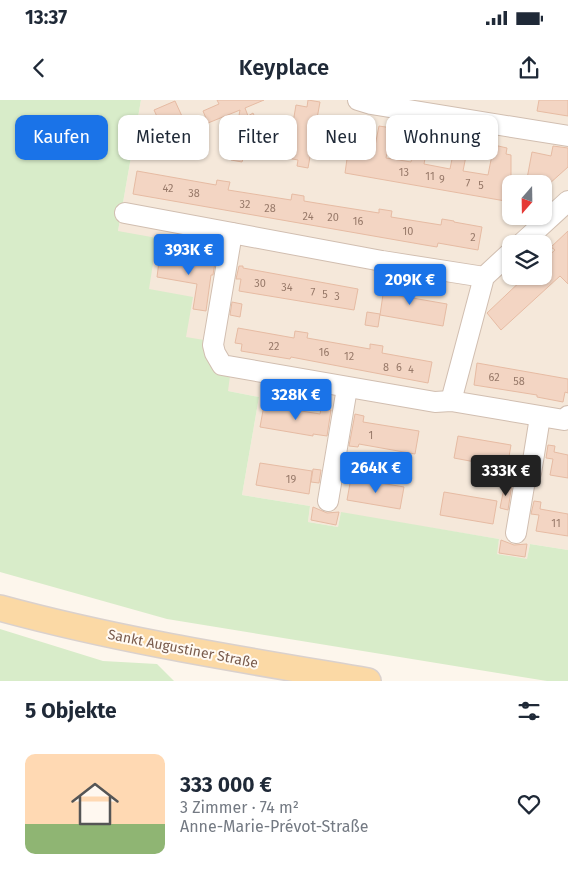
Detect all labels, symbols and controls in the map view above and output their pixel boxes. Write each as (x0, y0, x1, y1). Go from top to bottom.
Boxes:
text: 13:37 (25, 6, 67, 29)
icon: back (25, 54, 53, 82)
text: Keyplace (239, 54, 329, 81)
icon: share (515, 54, 543, 82)
chip: Kaufen (15, 115, 108, 160)
chip: Mieten (118, 115, 209, 160)
chip: Filter (219, 115, 297, 160)
chip: Neu (307, 115, 376, 160)
chip: Wohnung (386, 115, 498, 160)
house number: 13 (399, 166, 409, 179)
house number: 11 (425, 170, 435, 183)
house number: 9 (439, 173, 445, 186)
north arrow (502, 175, 552, 225)
map controls (502, 175, 552, 285)
house number: 7 (466, 177, 471, 190)
house number: 5 (478, 179, 484, 192)
house number: 42 (162, 182, 174, 195)
house number: 38 (188, 187, 200, 200)
house number: 32 (240, 198, 250, 211)
house number: 28 (264, 202, 276, 215)
house number: 24 (303, 210, 314, 223)
house number: 20 (327, 211, 339, 224)
house number: 16 (353, 215, 363, 228)
house number: 10 (403, 225, 413, 238)
house number: 2 (470, 231, 476, 244)
pin: 393K € (148, 234, 230, 276)
button: layers (502, 235, 552, 285)
text: 393K € (165, 240, 213, 259)
pin: 209K € (369, 264, 451, 306)
text: 209K € (385, 270, 435, 289)
house number: 30 (254, 277, 266, 290)
house number: 34 (281, 281, 293, 294)
house number: 7 (311, 286, 316, 299)
house number: 5 (322, 288, 328, 301)
house number: 3 (334, 290, 340, 303)
house number: 22 (269, 340, 279, 353)
house number: 16 (319, 346, 329, 359)
house number: 12 (344, 350, 354, 363)
house number: 8 (383, 361, 389, 374)
house number: 6 (396, 361, 402, 374)
house number: 4 (408, 363, 414, 376)
house number: 62 (488, 371, 500, 384)
house number: 58 (513, 375, 525, 388)
pin: 328K € (255, 378, 337, 421)
text: 328K € (271, 385, 321, 404)
house number: 1 (369, 429, 373, 442)
pin: 264K € (335, 452, 417, 494)
pin: 333K € (465, 454, 547, 497)
text: 264K € (351, 458, 401, 477)
text: 333K € (482, 461, 530, 480)
house number: 19 (286, 473, 296, 486)
house number: 11 (551, 517, 561, 530)
street label: Sankt Augustiner Straße (107, 626, 259, 672)
icon: filters (515, 697, 543, 725)
text: 5 Objekte (25, 698, 117, 724)
text: 333 000 € (180, 772, 272, 798)
icon: home (65, 774, 125, 834)
icon: heart (515, 790, 543, 818)
text: 3 Zimmer · 74 m² (180, 798, 299, 817)
text: Anne-Marie-Prévot-Straße (180, 817, 369, 836)

